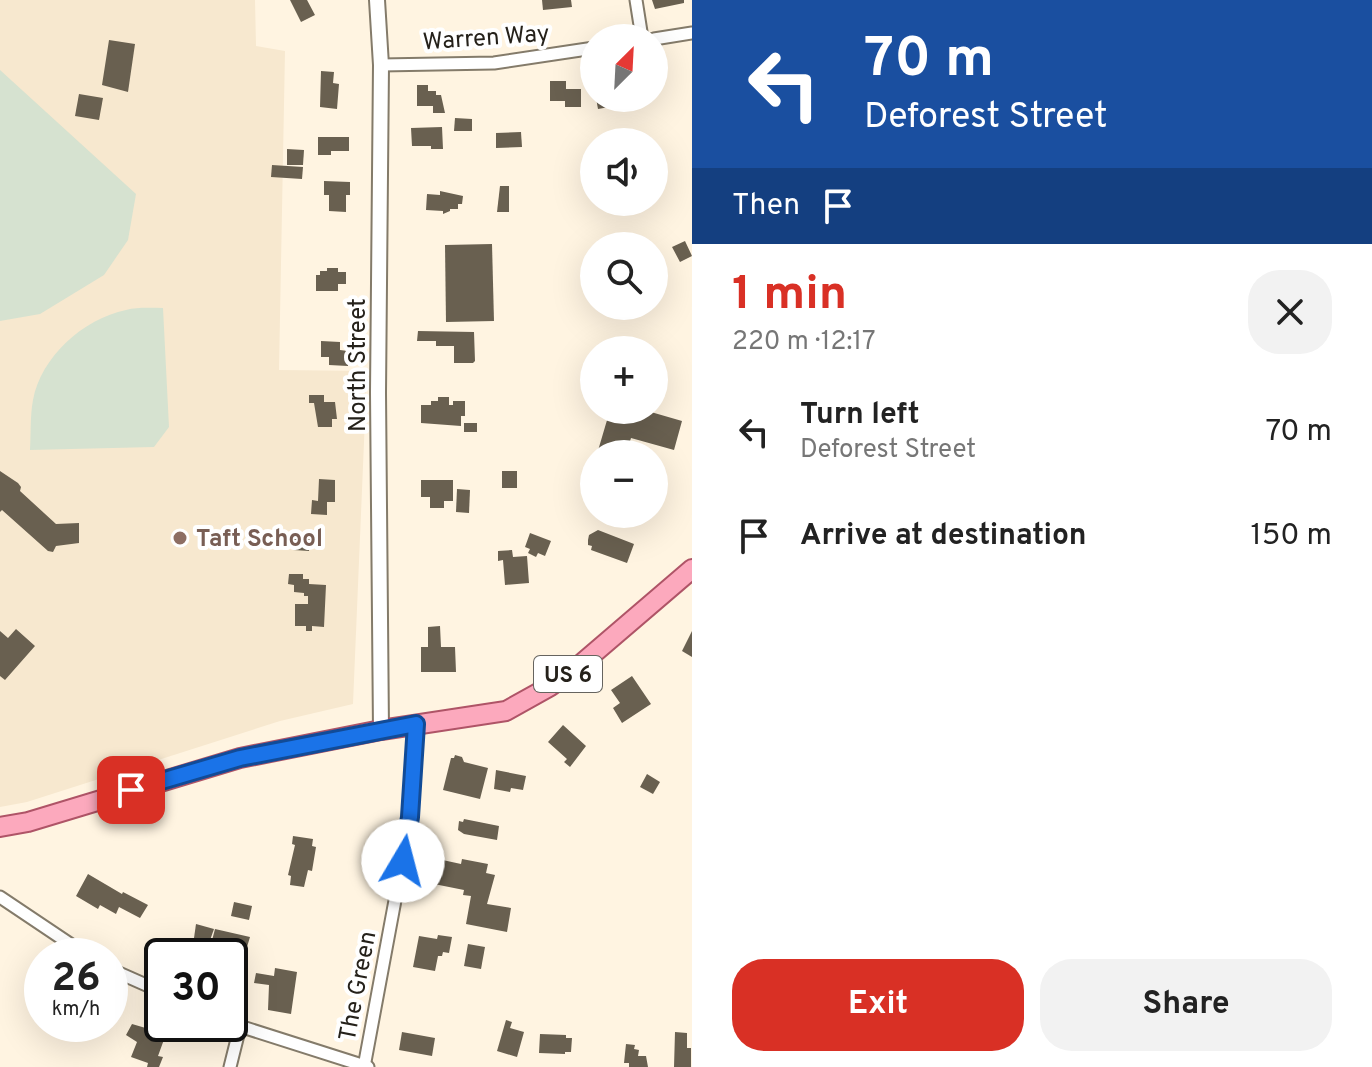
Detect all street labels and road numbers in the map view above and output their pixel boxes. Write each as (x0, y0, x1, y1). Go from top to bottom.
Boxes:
street label: Warren Way (422, 20, 551, 58)
street label: North Street (344, 298, 374, 432)
road number: US 6 (534, 656, 602, 692)
street label: The Green (334, 929, 384, 1044)

